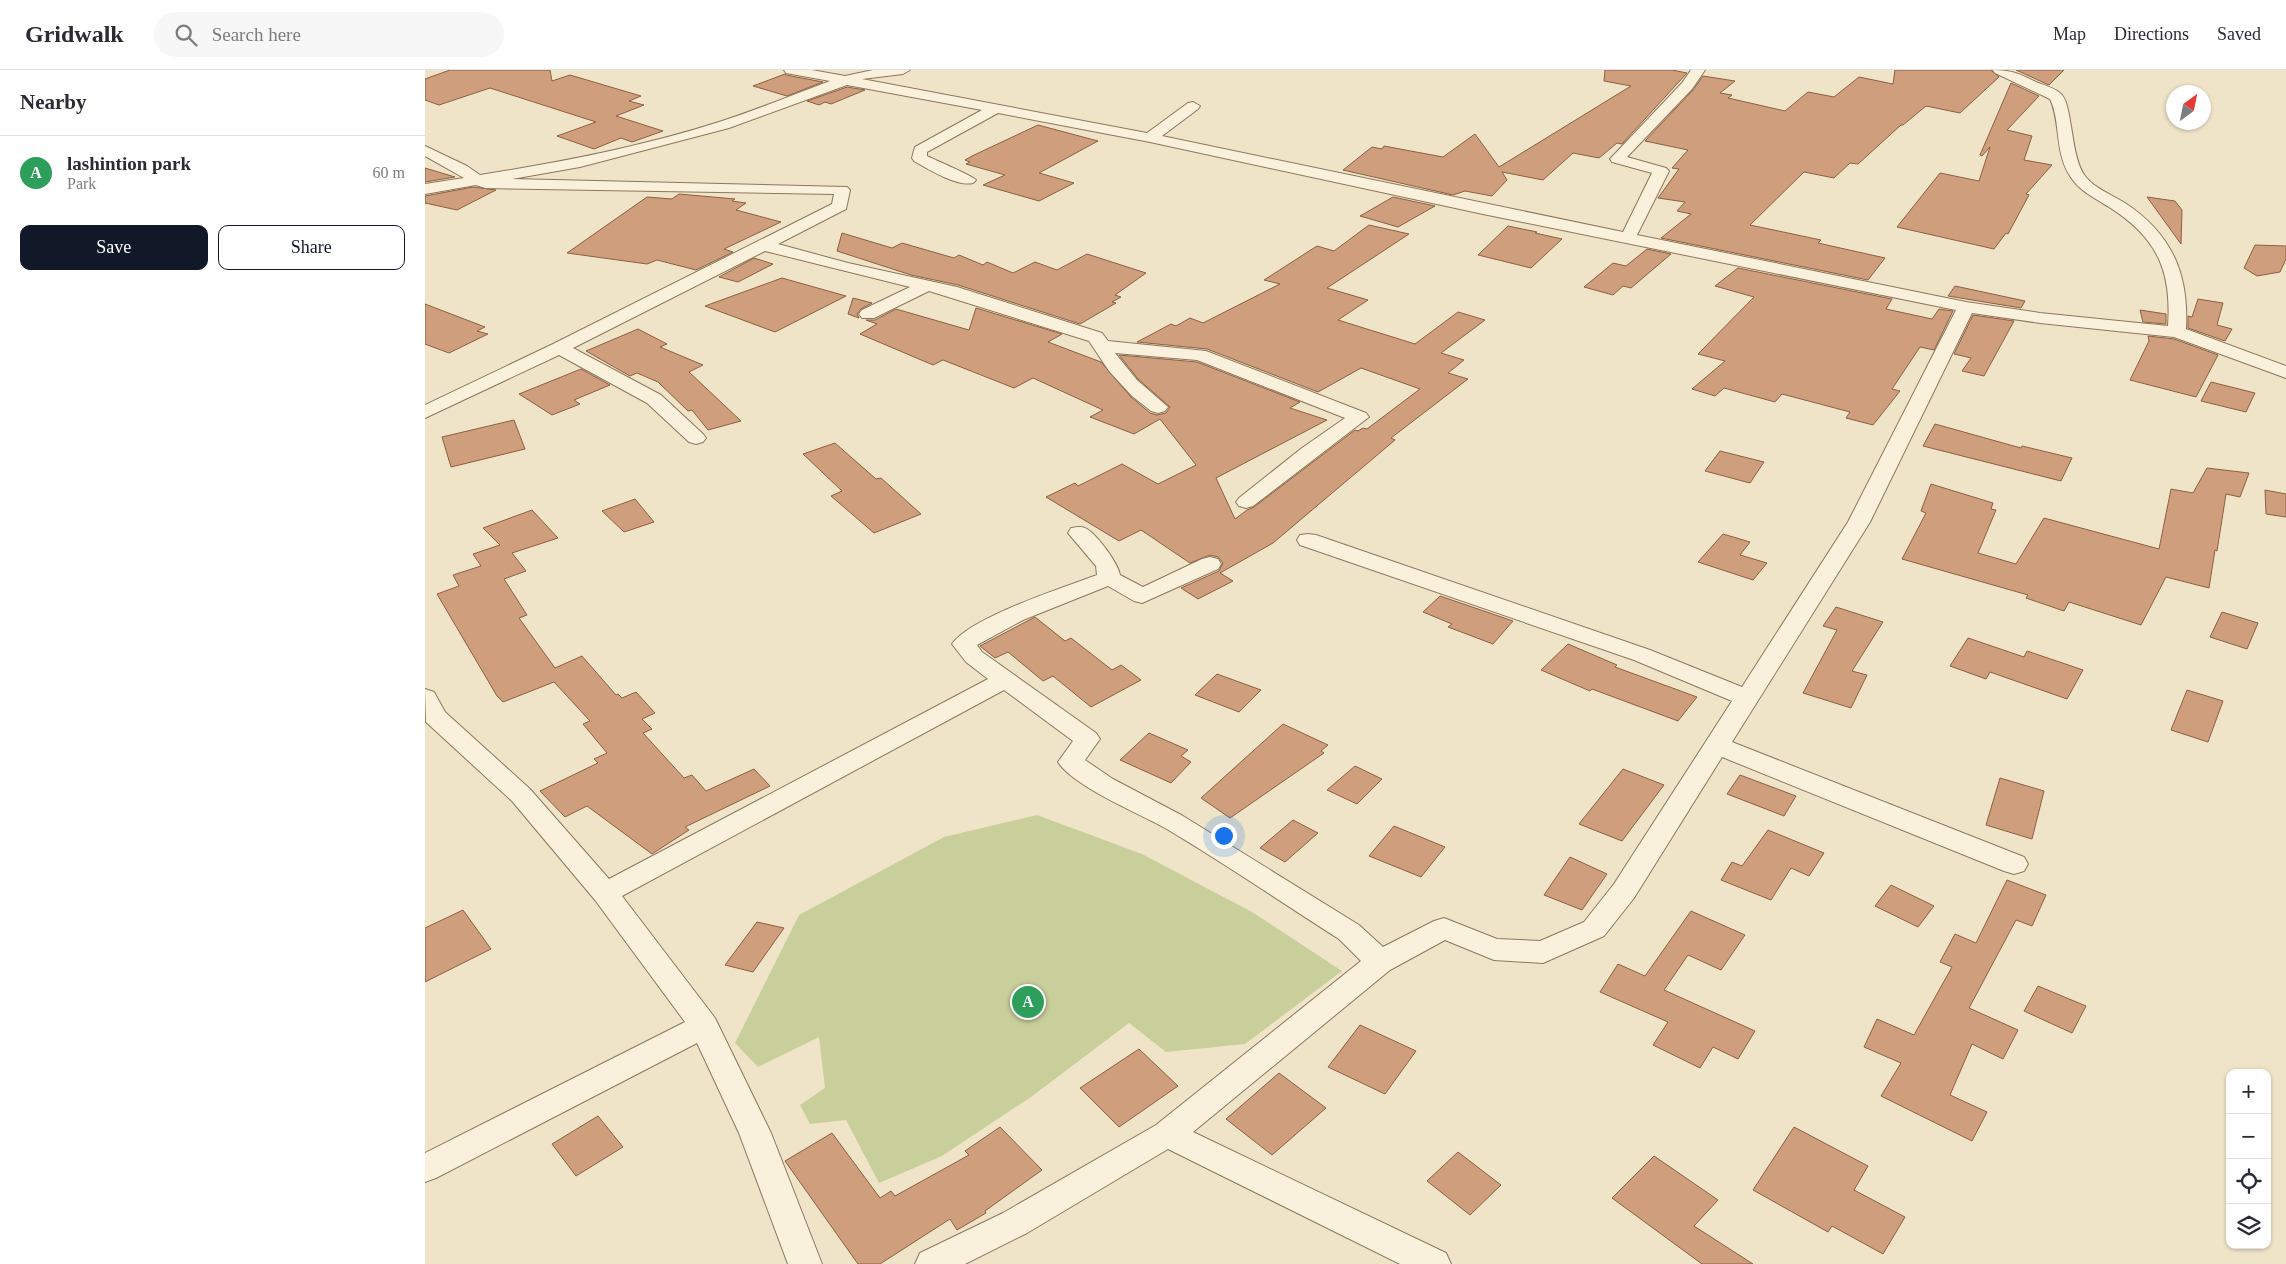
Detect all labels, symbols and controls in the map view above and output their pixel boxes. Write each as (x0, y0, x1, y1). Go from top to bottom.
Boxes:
search box (154, 12, 504, 57)
text: Gridwalk (25, 21, 124, 47)
icon: search (172, 21, 200, 49)
text: Search here (212, 24, 301, 45)
text: Map (2053, 24, 2086, 44)
text: Directions (2114, 24, 2189, 44)
text: Saved (2217, 24, 2261, 44)
north arrow (2166, 85, 2211, 130)
text: Nearby (20, 90, 87, 114)
text: lashintion park (67, 153, 191, 174)
text: A (30, 164, 42, 181)
text: 60 m (373, 164, 405, 181)
text: Park (67, 175, 96, 192)
button: Save (20, 225, 208, 270)
button: Share (218, 225, 405, 270)
your location (1211, 823, 1237, 849)
pin: A (1012, 983, 1044, 1021)
map controls (2226, 1069, 2271, 1249)
button: + (2226, 1069, 2271, 1114)
button: − (2226, 1114, 2271, 1159)
button: locate (2226, 1159, 2271, 1204)
button: layers (2226, 1204, 2271, 1249)

